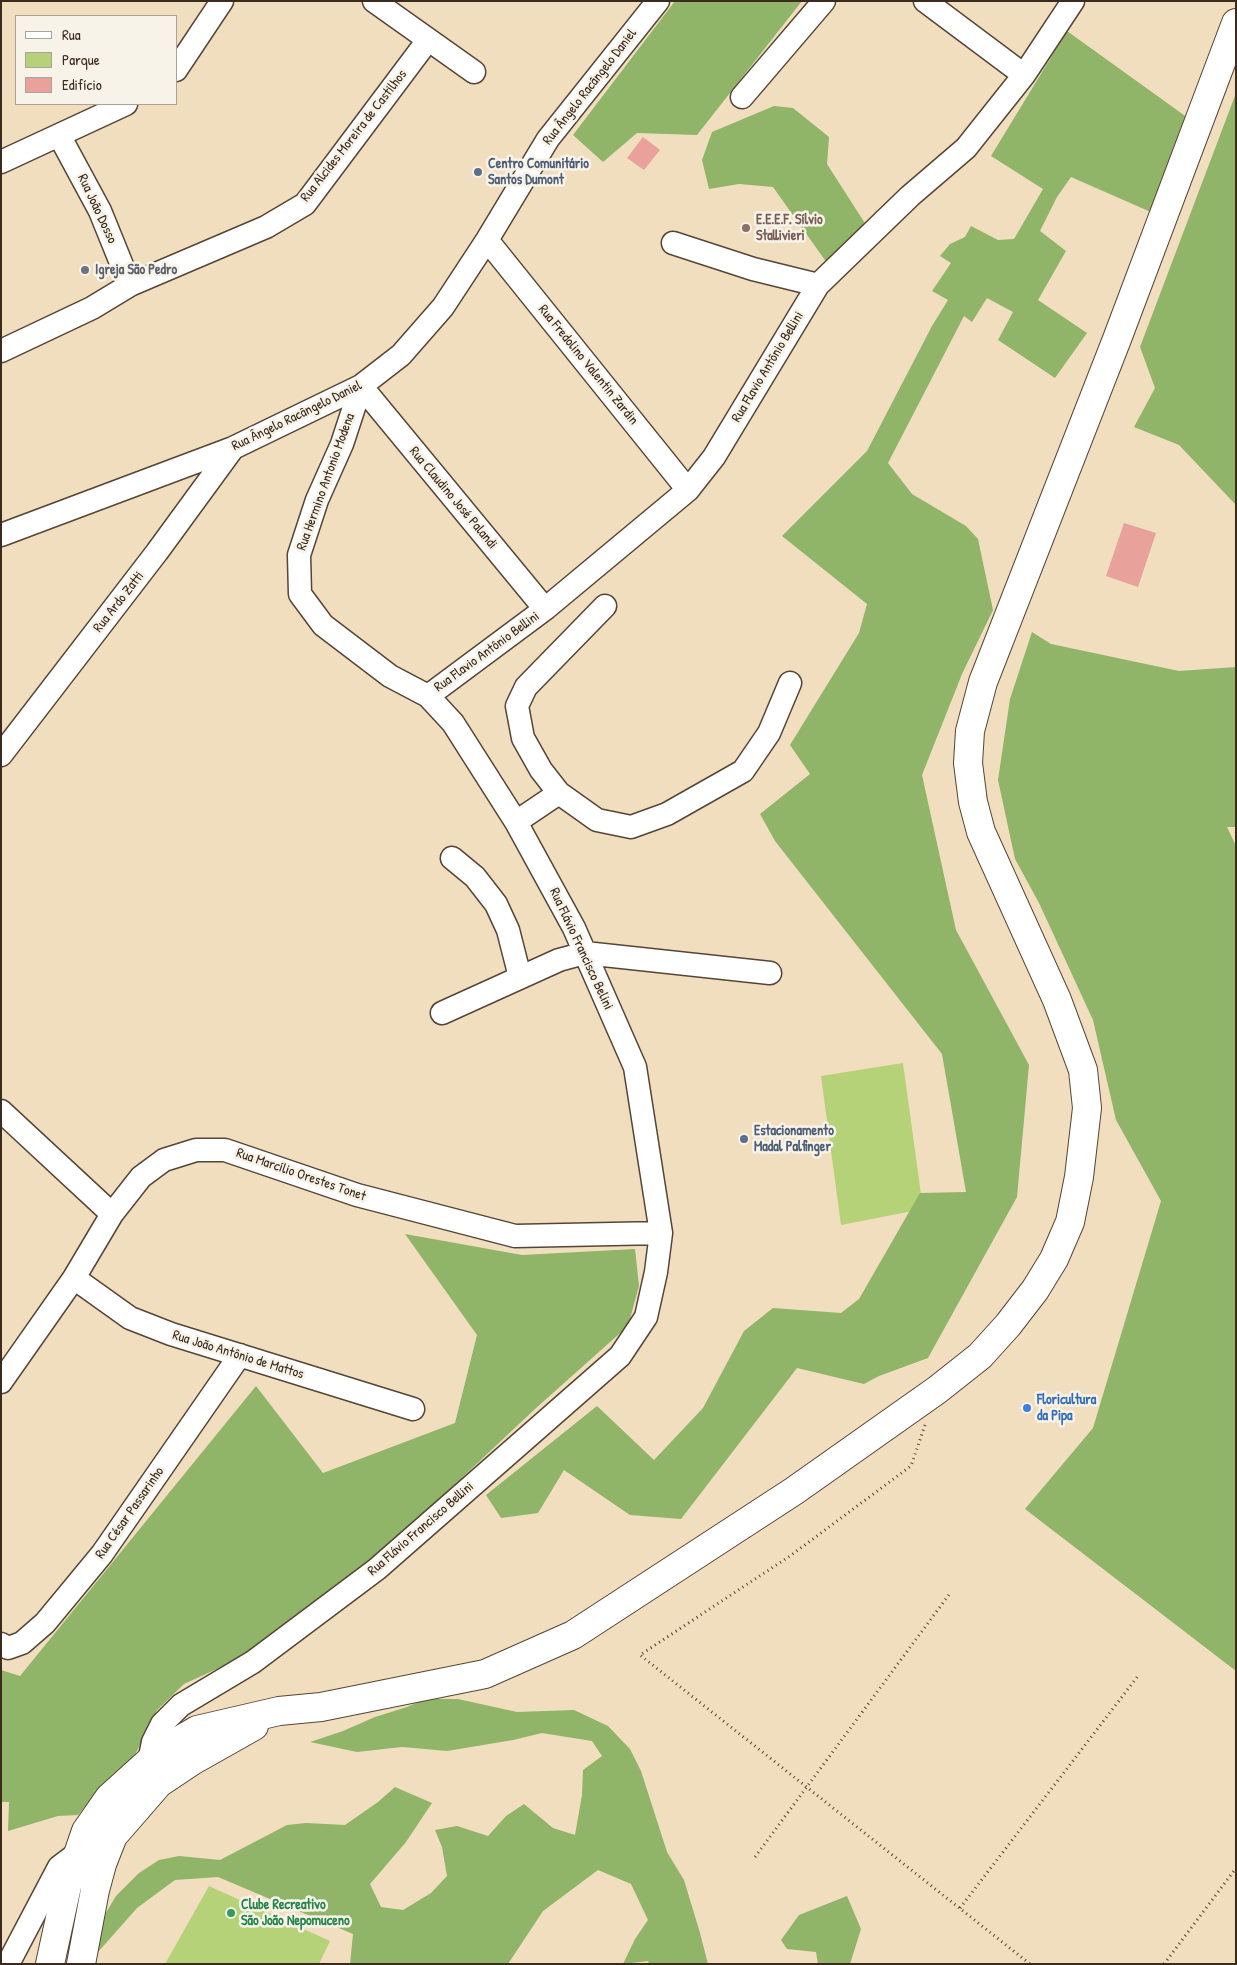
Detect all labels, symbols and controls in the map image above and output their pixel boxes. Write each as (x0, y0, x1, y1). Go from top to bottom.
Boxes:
legend (15, 15, 178, 105)
text: Rua (62, 24, 81, 45)
street label: Rua Ângelo Racângelo Daniel (539, 26, 641, 148)
text: Parque (62, 49, 100, 70)
street label: Rua Alcides Moreira de Castilhos (297, 67, 411, 205)
text: Edifício (62, 74, 102, 95)
place label: Centro Comunitário Santos Dumont (488, 156, 589, 188)
marker: Centro Comunitário Santos Dumont (472, 166, 484, 178)
street label: Rua João Dosso (74, 172, 120, 246)
place label: E.E.E.F. Sílvio Stallivieri (756, 212, 823, 244)
marker: E.E.E.F. Sílvio Stallivieri (740, 222, 752, 234)
place label: Igreja São Pedro (95, 262, 177, 278)
marker: Igreja São Pedro (79, 264, 91, 276)
street label: Rua Fredolino Valentin Zardin (534, 302, 642, 428)
street label: Rua Flavio Antônio Bellini (728, 309, 808, 425)
street label: Rua Ângelo Racângelo Daniel (229, 377, 365, 455)
street label: Rua Hermino Antonio Modena (293, 411, 359, 553)
street label: Rua Claudino José Palandi (405, 443, 501, 553)
street label: Rua Ardo Zatti (90, 568, 148, 636)
street label: Rua Flavio Antônio Bellini (431, 608, 543, 696)
street label: Rua Flávio Francisco Belini (545, 885, 617, 1013)
place label: Estacionamento Madal Palfinger (754, 1123, 834, 1156)
marker: Estacionamento Madal Palfinger (738, 1133, 750, 1145)
street label: Rua Marcílio Orestes Tonet (234, 1145, 368, 1205)
street label: Rua João Antônio de Mattos (170, 1327, 306, 1383)
place label: Floricultura da Pipa (1037, 1392, 1096, 1424)
marker: Floricultura da Pipa (1021, 1402, 1033, 1414)
street label: Rua César Passarinho (92, 1464, 168, 1562)
street label: Rua Flávio Francisco Bellini (365, 1478, 477, 1580)
place label: Clube Recreativo São João Nepomuceno (241, 1897, 350, 1930)
marker: Clube Recreativo São João Nepomuceno (225, 1907, 237, 1919)

